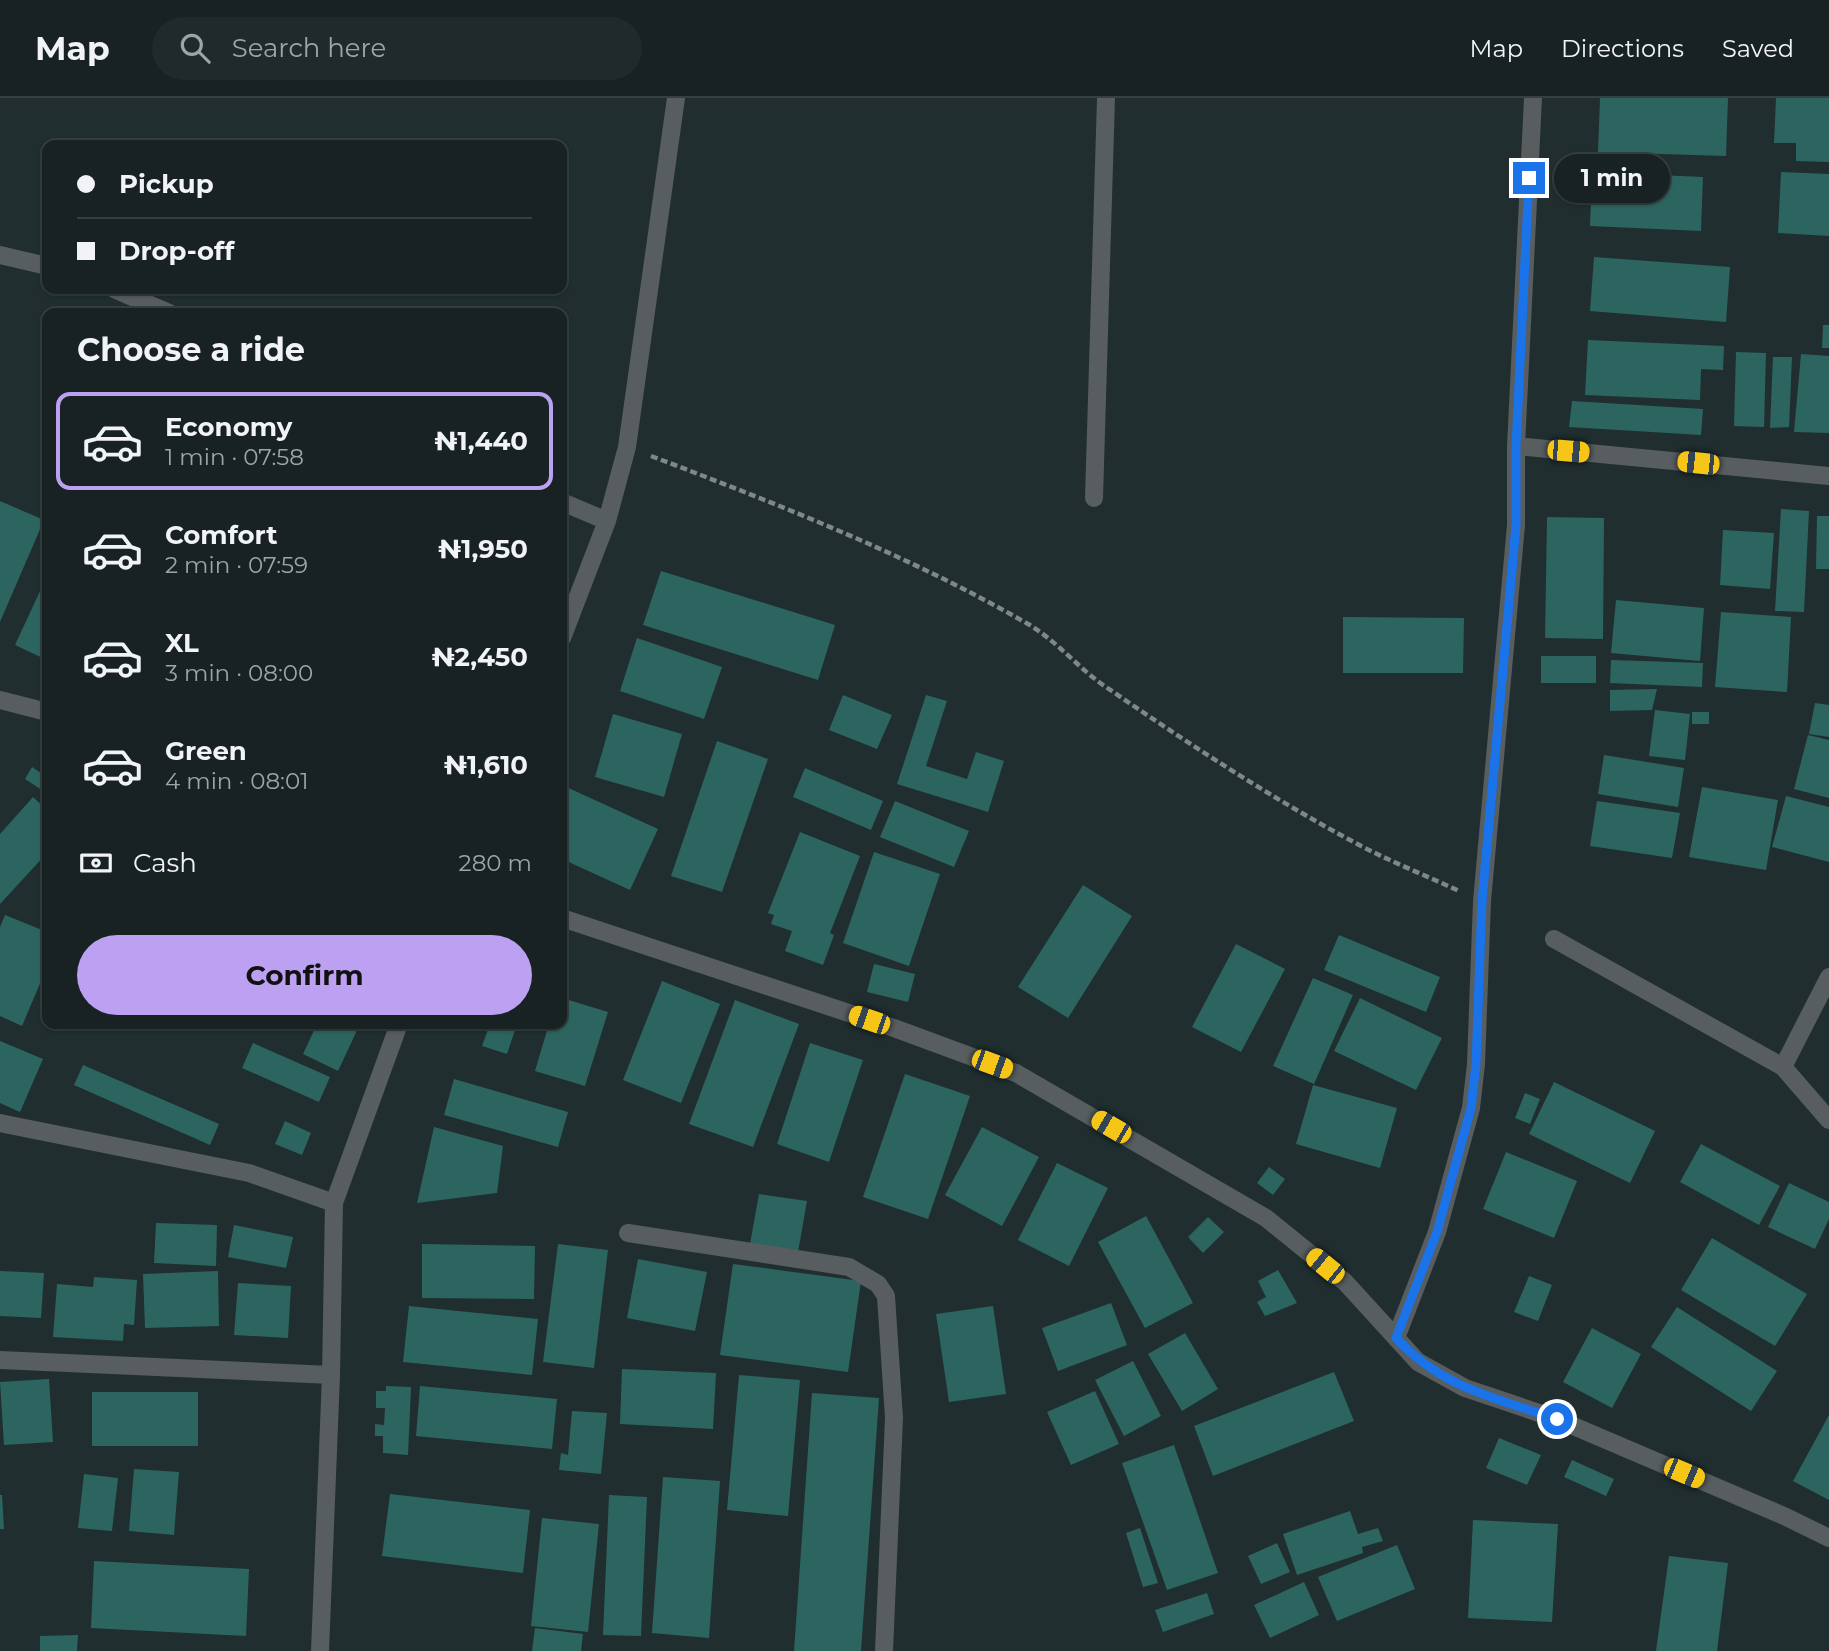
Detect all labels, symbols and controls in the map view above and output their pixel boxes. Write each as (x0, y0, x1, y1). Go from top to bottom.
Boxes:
search box (152, 17, 642, 80)
text: Map (35, 28, 110, 68)
icon: search (176, 29, 214, 67)
text: Search here (232, 32, 386, 64)
text: Map (1470, 34, 1523, 63)
text: Directions (1561, 34, 1684, 63)
text: Saved (1722, 34, 1794, 63)
callout: 1 min (1554, 154, 1669, 202)
route end (1513, 162, 1545, 194)
text: 1 min (1581, 164, 1643, 192)
text: Pickup (119, 168, 214, 200)
text: Drop-off (119, 235, 234, 267)
text: Choose a ride (77, 330, 305, 369)
icon: car (81, 410, 144, 473)
text: Economy (165, 411, 292, 443)
text: ₦1,440 (434, 425, 528, 457)
car (1547, 439, 1590, 463)
text: 1 min · 07:58 (165, 443, 304, 471)
car (1677, 450, 1720, 476)
icon: car (81, 518, 144, 581)
text: Comfort (165, 519, 277, 551)
text: ₦1,950 (438, 533, 528, 565)
text: 2 min · 07:59 (165, 551, 308, 579)
icon: car (81, 626, 144, 689)
text: XL (165, 627, 199, 659)
text: ₦2,450 (431, 641, 528, 673)
text: 3 min · 08:00 (165, 659, 313, 687)
icon: car (81, 734, 144, 797)
text: Green (165, 735, 247, 767)
text: ₦1,610 (443, 749, 528, 781)
text: 4 min · 08:01 (165, 767, 309, 795)
icon: cash (77, 844, 115, 882)
text: Cash (133, 847, 197, 879)
text: 280 m (459, 849, 532, 877)
button: Confirm (77, 935, 532, 1015)
car (846, 1003, 893, 1037)
car (969, 1047, 1016, 1081)
car (1088, 1107, 1135, 1147)
car (1303, 1245, 1348, 1287)
route start (1541, 1403, 1573, 1435)
car (1661, 1455, 1708, 1491)

